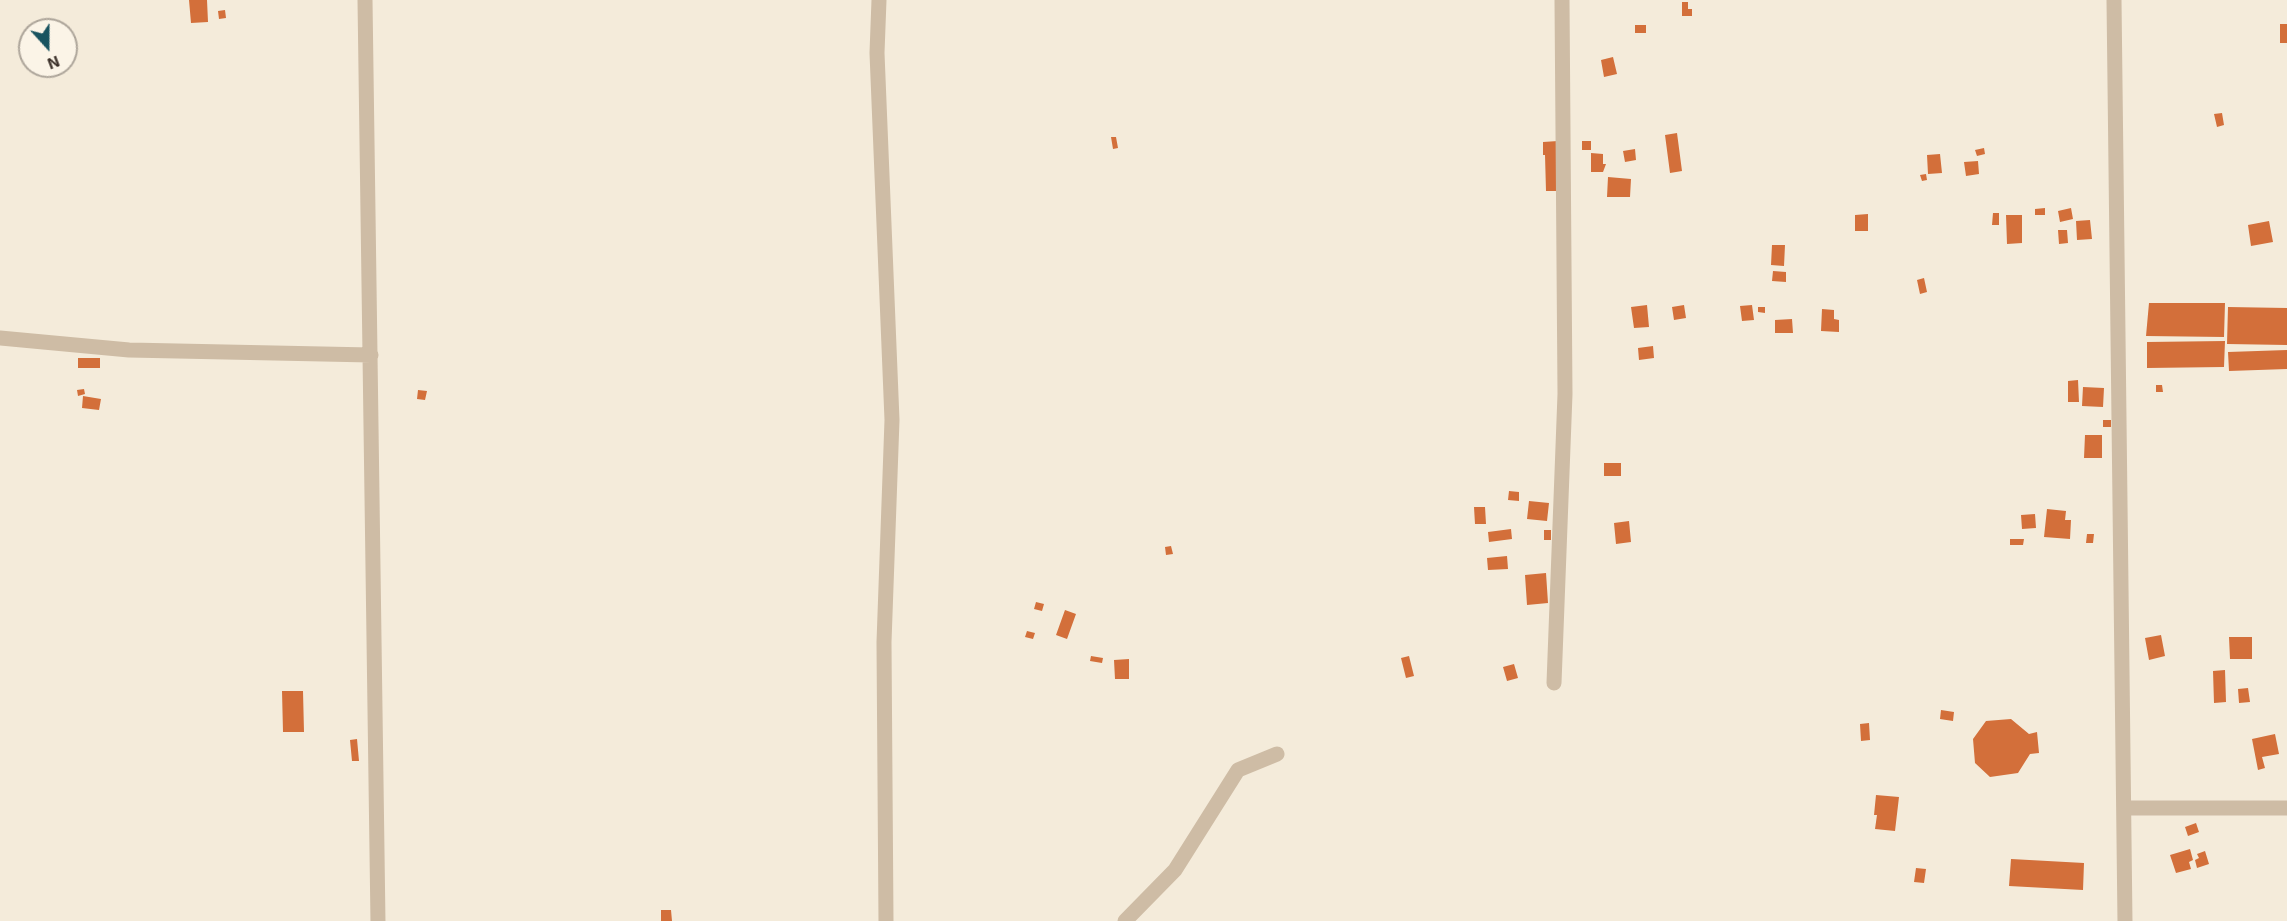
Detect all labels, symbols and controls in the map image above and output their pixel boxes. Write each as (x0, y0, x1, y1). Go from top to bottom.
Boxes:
north arrow (18, 18, 78, 78)
text: N (45, 52, 63, 74)

